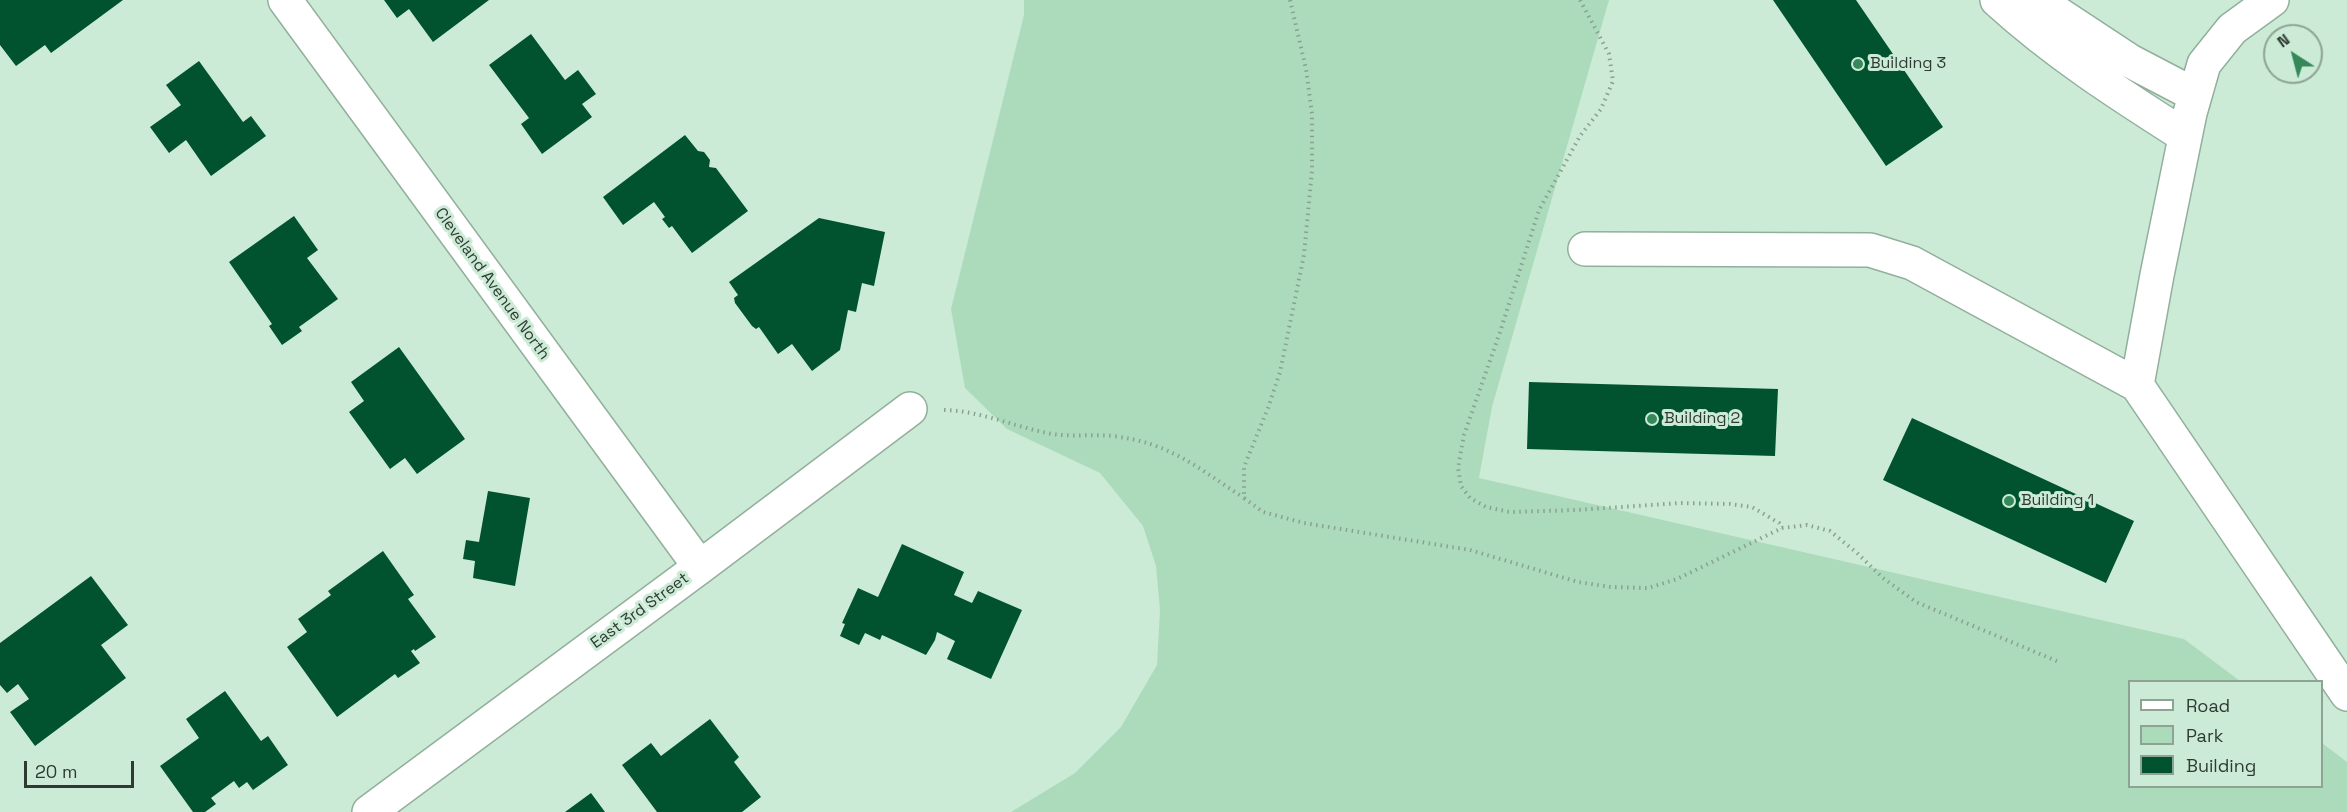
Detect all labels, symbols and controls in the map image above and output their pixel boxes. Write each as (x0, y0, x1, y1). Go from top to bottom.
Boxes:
north arrow (2263, 24, 2323, 84)
text: N (2273, 29, 2294, 52)
place label: Building 3 (1870, 54, 1946, 74)
marker: Building 3 (1851, 57, 1865, 71)
street label: Cleveland Avenue North (431, 204, 553, 364)
place label: Building 2 (1664, 409, 1740, 429)
marker: Building 2 (1645, 412, 1659, 426)
place label: Building 1 (2021, 491, 2094, 511)
marker: Building 1 (2002, 494, 2016, 508)
street label: East 3rd Street (587, 569, 693, 653)
legend (2128, 680, 2323, 788)
text: Road (2186, 694, 2230, 717)
text: Park (2186, 724, 2223, 747)
scale bar (27, 749, 136, 787)
text: Building (2186, 754, 2256, 777)
text: 20 m (35, 760, 78, 783)

